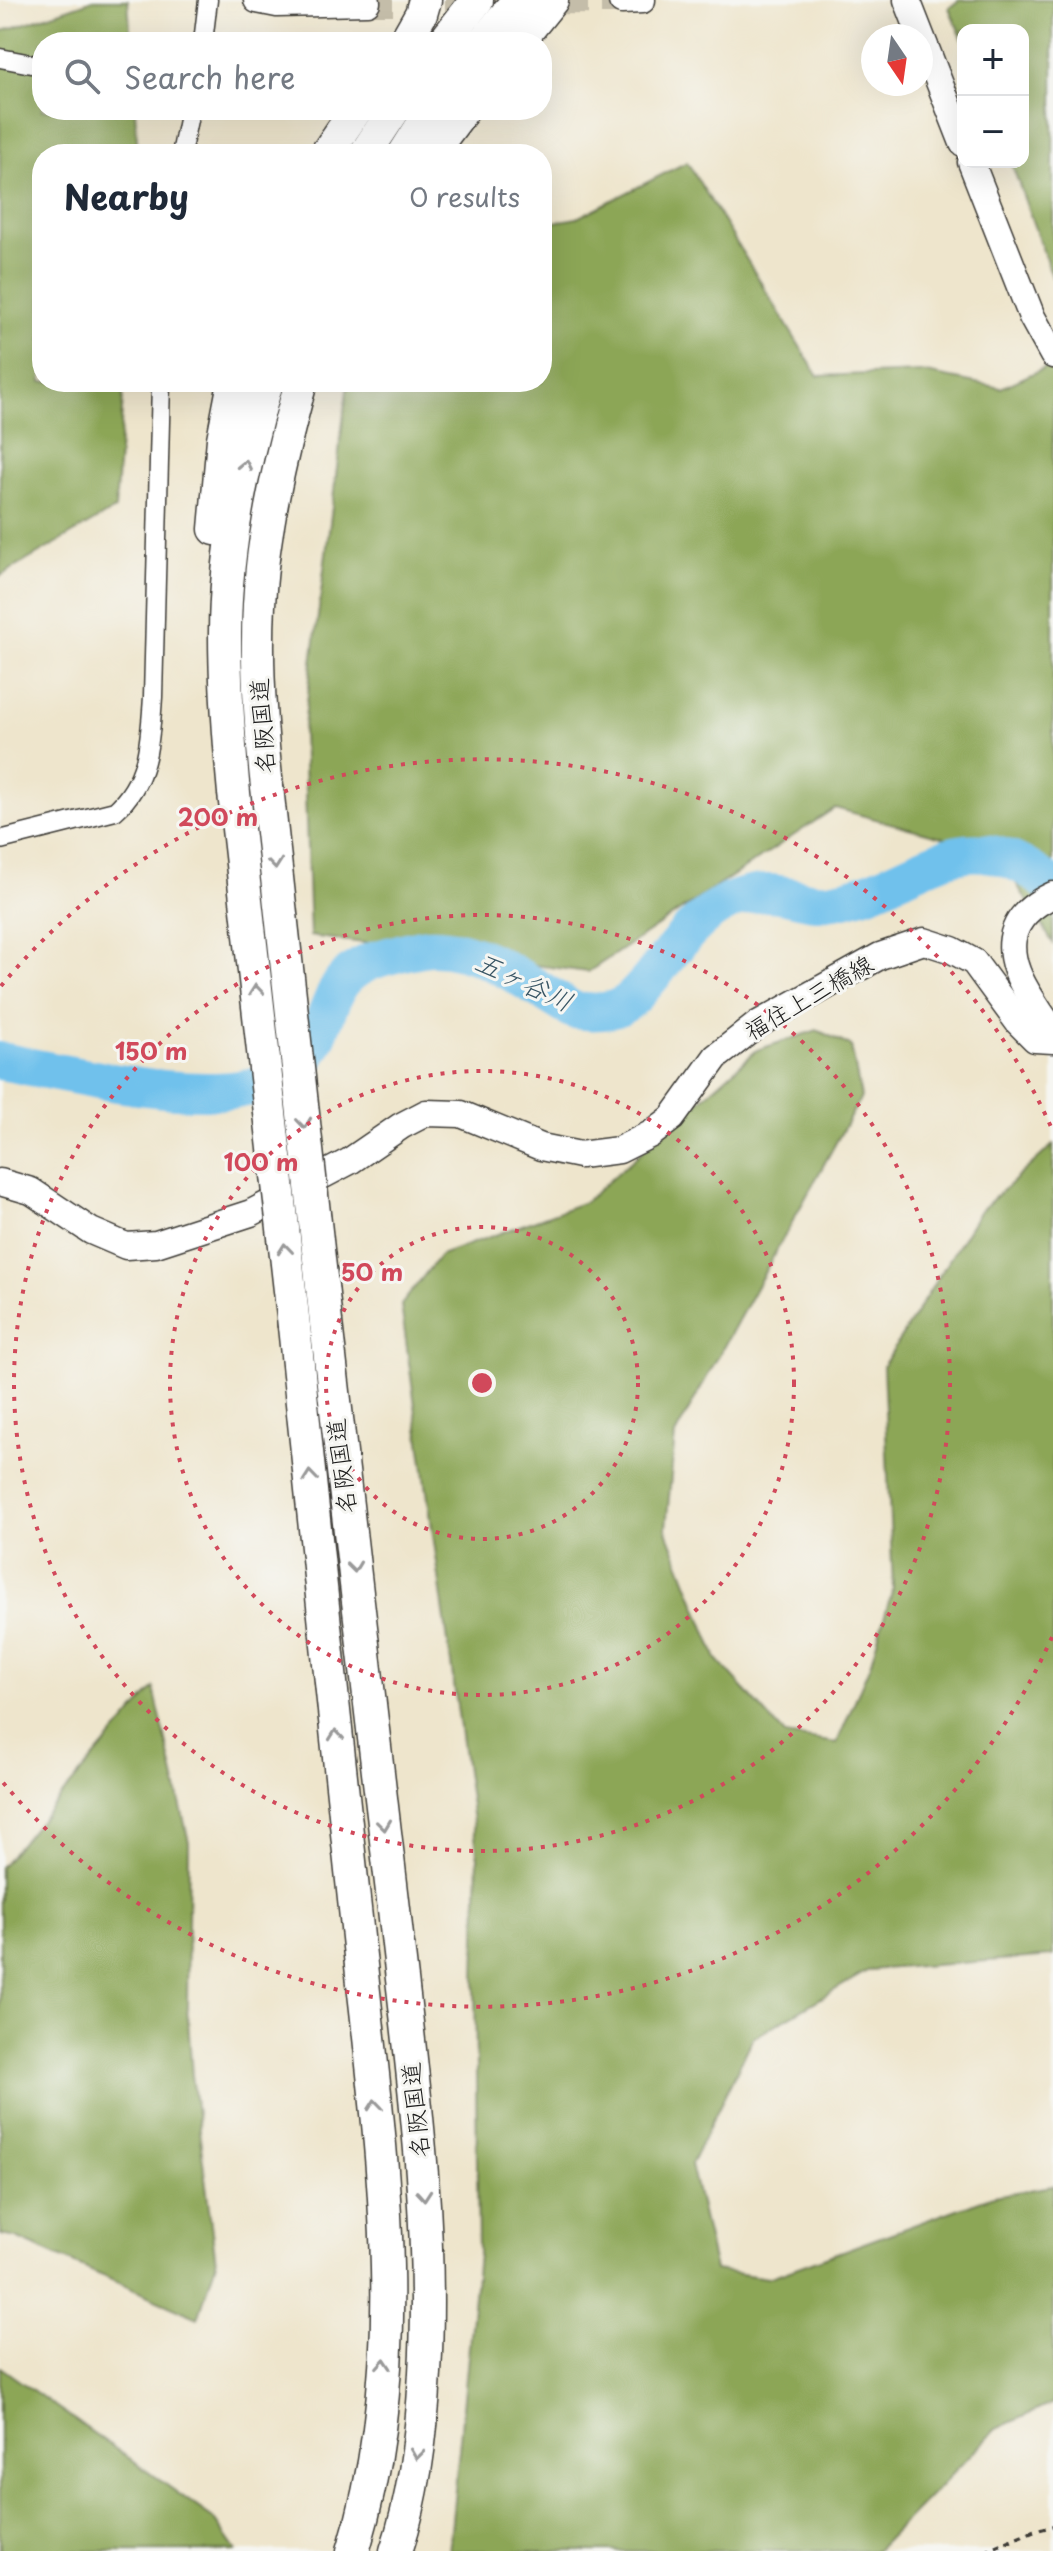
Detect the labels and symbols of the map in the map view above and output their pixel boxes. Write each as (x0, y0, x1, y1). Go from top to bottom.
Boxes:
north arrow (861, 24, 933, 96)
one-way arrow (236, 458, 253, 472)
street label: 名阪国道 (240, 677, 282, 775)
text: 200 m (178, 798, 258, 834)
one-way arrow (267, 858, 284, 871)
water label: 五ヶ谷川 (469, 941, 580, 1020)
street label: 福住上三橋線 (737, 945, 879, 1048)
one-way arrow (247, 983, 264, 996)
text: 150 m (115, 1032, 187, 1068)
one-way arrow (295, 1117, 312, 1130)
text: 100 m (224, 1143, 298, 1179)
one-way arrow (277, 1242, 294, 1255)
text: 50 m (341, 1253, 403, 1289)
centre of rings (468, 1369, 496, 1397)
street label: 名阪国道 (316, 1416, 364, 1516)
one-way arrow (301, 1469, 318, 1482)
one-way arrow (345, 1560, 362, 1574)
one-way arrow (328, 1728, 345, 1741)
one-way arrow (375, 1818, 392, 1832)
street label: 名阪国道 (391, 2061, 437, 2160)
one-way arrow (367, 2098, 384, 2111)
one-way arrow (415, 2189, 432, 2202)
one-way arrow (376, 2357, 393, 2370)
one-way arrow (409, 2447, 426, 2461)

